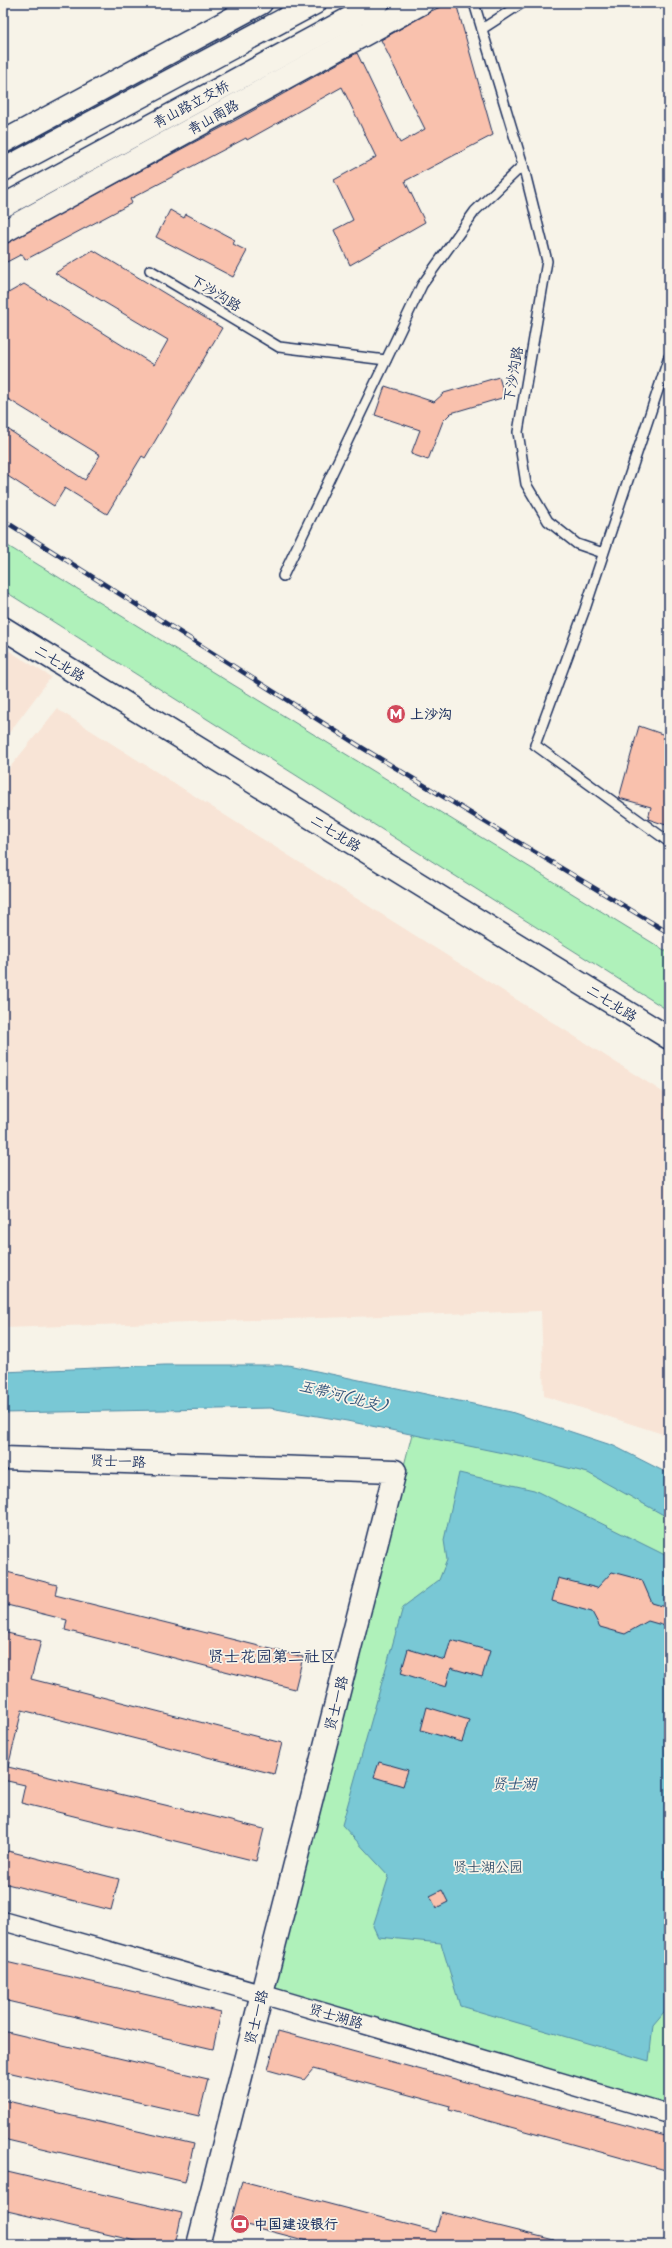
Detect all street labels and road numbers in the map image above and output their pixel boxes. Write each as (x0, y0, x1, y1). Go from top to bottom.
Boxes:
street label: 青山路立交桥 (149, 75, 234, 134)
street label: 青山南路 (184, 95, 243, 141)
street label: 下沙沟路 (186, 270, 245, 318)
street label: 下沙沟路 (498, 345, 530, 404)
street label: 二七北路 (30, 640, 89, 688)
street label: 二七北路 (306, 810, 365, 858)
street label: 二七北路 (582, 980, 641, 1028)
street label: 贤士一路 (90, 1450, 146, 1474)
street label: 贤士一路 (320, 1673, 354, 1733)
street label: 贤士一路 (240, 1987, 274, 2047)
street label: 贤士湖路 (306, 1999, 366, 2035)

